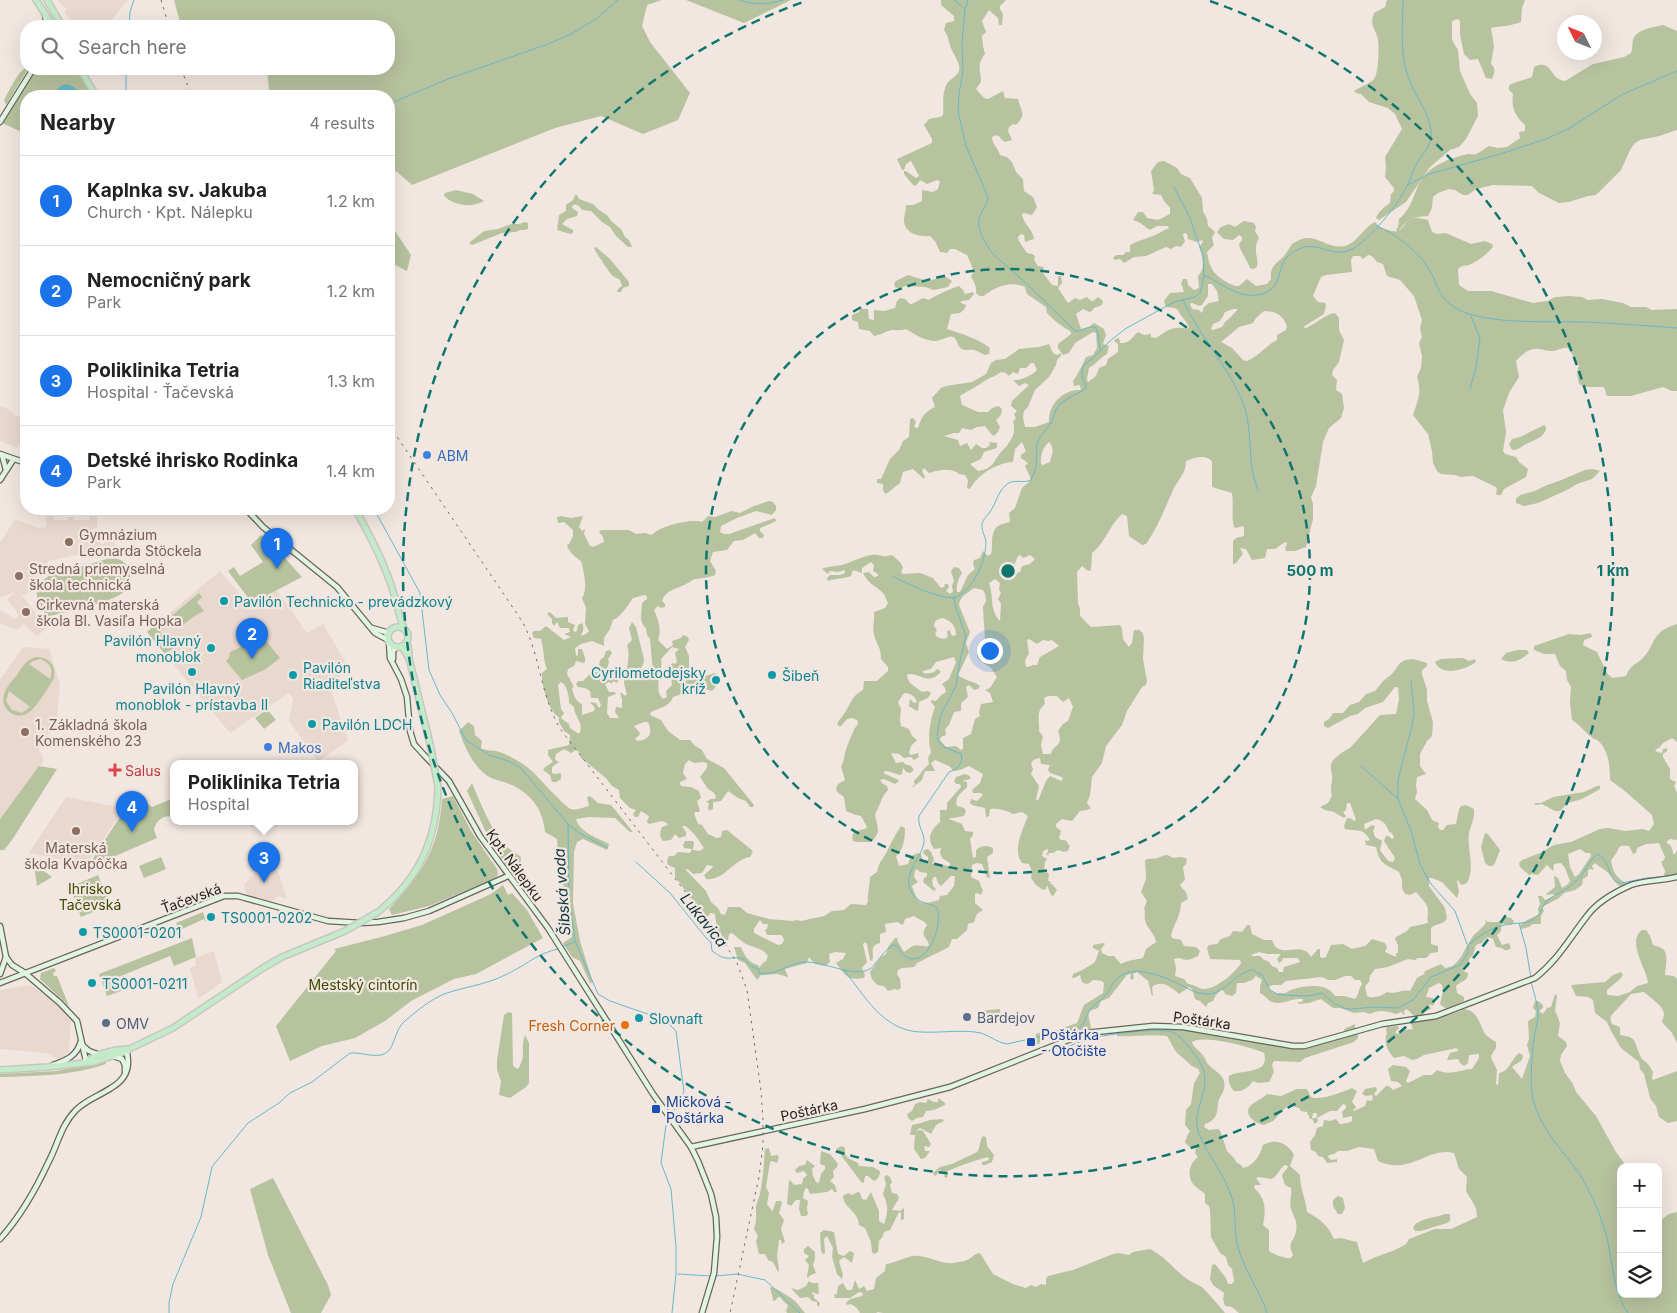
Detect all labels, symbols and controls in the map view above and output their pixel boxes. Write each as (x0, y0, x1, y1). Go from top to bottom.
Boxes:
north arrow (1557, 15, 1602, 60)
search box (20, 20, 395, 75)
icon: search (38, 34, 66, 62)
text: Search here (78, 36, 187, 59)
text: Nearby (40, 110, 115, 135)
text: 4 results (310, 113, 375, 133)
text: Kaplnka sv. Jakuba (87, 179, 267, 202)
text: 1 (53, 191, 59, 211)
text: 1.2 km (327, 191, 375, 211)
text: Church · Kpt. Nálepku (87, 202, 253, 222)
text: Nemocničný park (87, 269, 251, 292)
text: 2 (51, 281, 61, 301)
text: 1.2 km (327, 281, 375, 301)
text: Park (87, 292, 121, 312)
text: Poliklinika Tetria (87, 359, 239, 382)
text: 3 (51, 371, 61, 391)
text: 1.3 km (327, 371, 375, 391)
text: Hospital · Ťačevská (87, 382, 234, 402)
place label: ABM (437, 447, 468, 464)
text: Detské ihrisko Rodinka (87, 449, 298, 472)
marker: ABM (421, 449, 433, 461)
text: 4 (51, 461, 61, 481)
text: 1.4 km (326, 461, 375, 481)
text: Park (87, 472, 121, 492)
place label: Gymnázium Leonarda Stöckela (79, 526, 202, 559)
pin: 1 (261, 528, 293, 569)
marker: Gymnázium Leonarda Stöckela (63, 536, 75, 548)
place label: Stredná priemyselná škola technická (29, 560, 165, 593)
text: 500 m (1286, 561, 1334, 580)
text: 1 km (1597, 561, 1629, 580)
centre of rings (999, 562, 1017, 580)
marker: Stredná priemyselná škola technická (13, 570, 25, 582)
place label: Pavilón Technicko - prevádzkový (234, 593, 453, 610)
marker: Pavilón Technicko - prevádzkový (218, 595, 230, 607)
place label: Cirkevná materská škola Bl. Vasiľa Hopka (36, 596, 182, 629)
marker: Cirkevná materská škola Bl. Vasiľa Hopka (20, 606, 32, 618)
pin: 2 (236, 618, 268, 659)
place label: Pavilón Hlavný monoblok (104, 632, 201, 665)
your location (977, 638, 1003, 664)
marker: Pavilón Hlavný monoblok (205, 642, 217, 654)
place label: Pavilón Riaditeľstva (303, 659, 381, 692)
place label: Cyrilometodejsky kríž (591, 664, 706, 697)
marker: Pavilón Hlavný monoblok - prístavba II (186, 666, 198, 678)
place label: Šibeň (782, 667, 819, 684)
marker: Pavilón Riaditeľstva (287, 669, 299, 681)
marker: Šibeň (766, 669, 778, 681)
marker: Cyrilometodejsky kríž (710, 674, 722, 686)
place label: Pavilón Hlavný monoblok - prístavba II (116, 680, 268, 713)
place label: 1. Základná škola Komenského 23 (35, 716, 147, 749)
place label: Pavilón LDCH (322, 716, 413, 733)
marker: Pavilón LDCH (306, 718, 318, 730)
marker: 1. Základná škola Komenského 23 (19, 726, 31, 738)
place label: Makos (278, 739, 322, 756)
marker: Makos (262, 741, 274, 753)
popup (170, 760, 358, 825)
place label: Salus (125, 762, 161, 779)
marker: Salus (109, 764, 121, 776)
text: Poliklinika Tetria (188, 771, 340, 794)
pin: 4 (116, 791, 148, 832)
text: Hospital (188, 794, 250, 814)
marker: Materská škola Kvapôčka (70, 825, 82, 837)
street label: Kpt. Nálepku (483, 826, 547, 904)
place label: Materská škola Kvapôčka (24, 839, 128, 872)
pin: 3 (248, 842, 280, 883)
water label: Šibská voda (549, 848, 575, 936)
street label: Ťačevská (159, 879, 223, 917)
park label: Ihrisko Tačevská (59, 880, 121, 913)
water label: Lukavica (676, 889, 732, 951)
place label: TS0001-0202 (221, 909, 312, 926)
marker: TS0001-0202 (205, 911, 217, 923)
place label: TS0001-0201 (93, 924, 182, 941)
marker: TS0001-0201 (77, 926, 89, 938)
place label: TS0001-0211 (102, 975, 187, 992)
park label: Mestský cintorín (308, 976, 418, 993)
marker: TS0001-0211 (86, 977, 98, 989)
street label: Poštárka (1172, 1008, 1232, 1032)
place label: Bardejov (977, 1009, 1035, 1026)
place label: Slovnaft (649, 1010, 703, 1027)
marker: Bardejov (961, 1011, 973, 1023)
marker: Slovnaft (633, 1012, 645, 1024)
place label: OMV (116, 1015, 149, 1032)
marker: OMV (100, 1017, 112, 1029)
place label: Fresh Corner (529, 1017, 615, 1034)
marker: Fresh Corner (619, 1019, 631, 1031)
place label: Poštárka - Otočište (1041, 1026, 1106, 1059)
marker: Poštárka - Otočište (1025, 1036, 1037, 1048)
place label: Mičková - Poštárka (666, 1093, 732, 1126)
street label: Poštárka (779, 1096, 839, 1124)
marker: Mičková - Poštárka (650, 1103, 662, 1115)
map controls (1617, 1163, 1662, 1298)
button: + (1617, 1163, 1662, 1208)
button: − (1617, 1208, 1662, 1253)
button: layers (1617, 1253, 1662, 1298)

